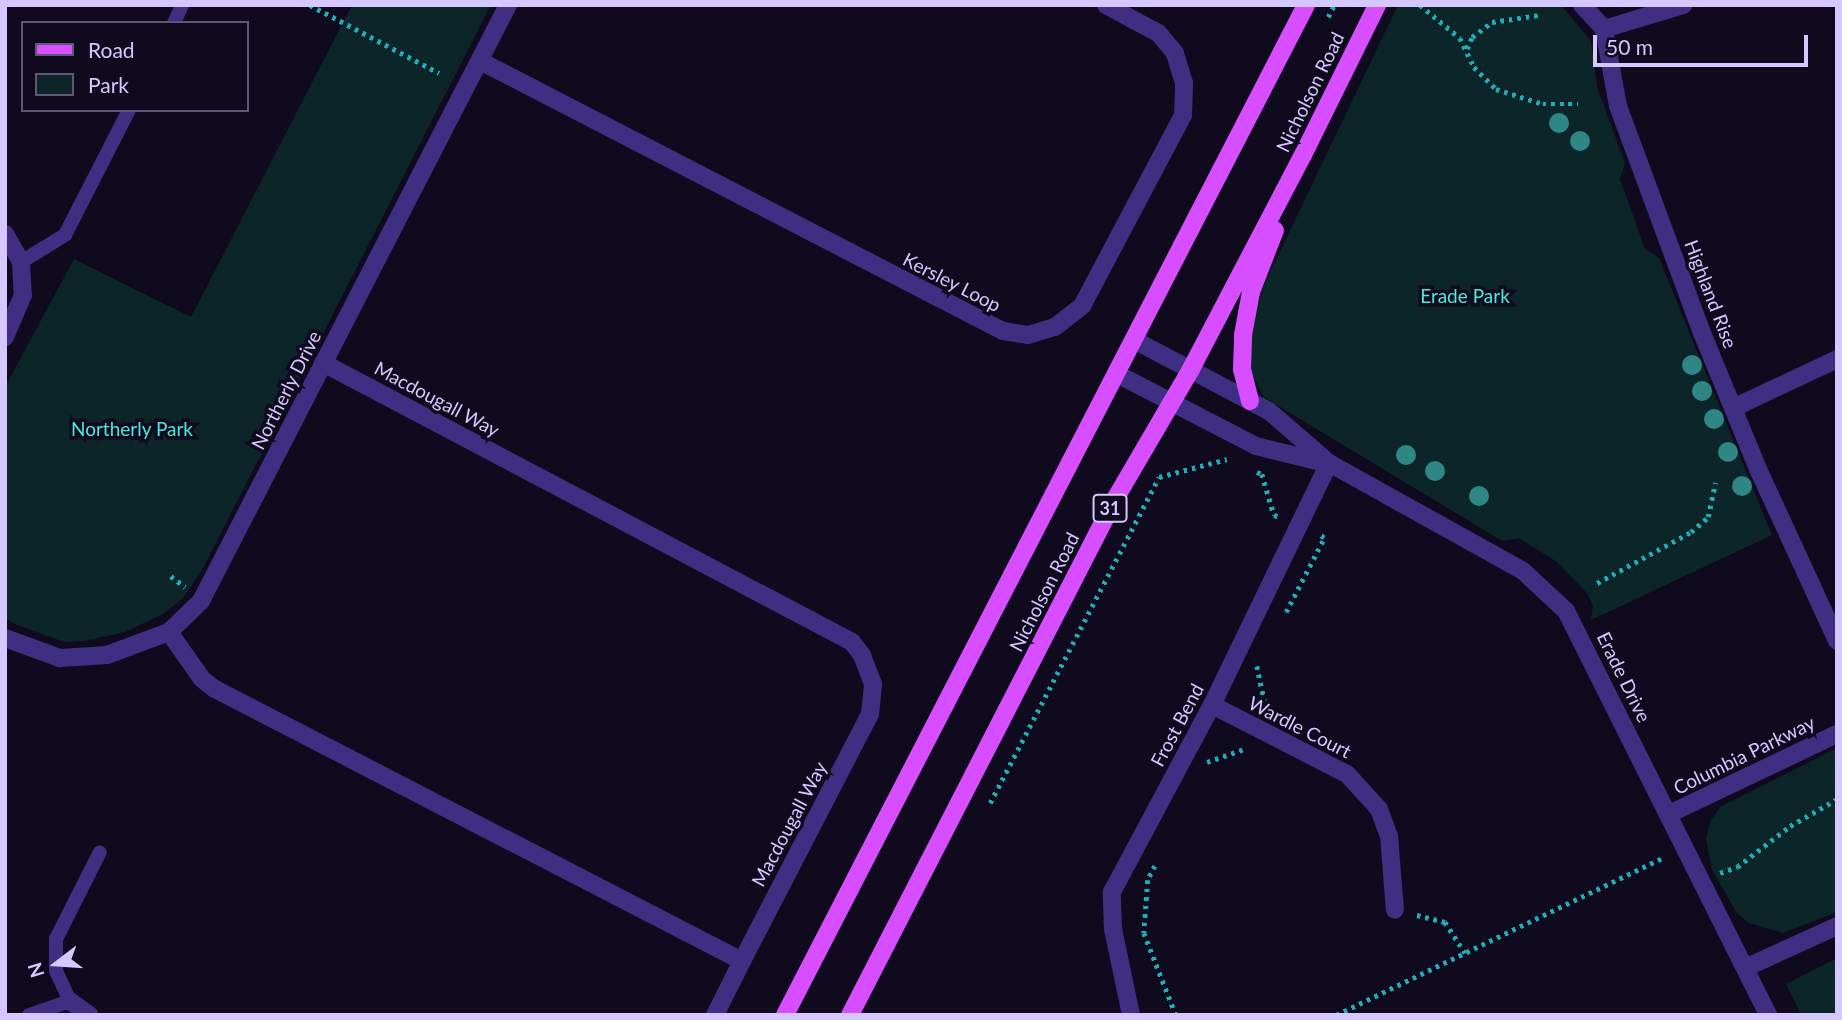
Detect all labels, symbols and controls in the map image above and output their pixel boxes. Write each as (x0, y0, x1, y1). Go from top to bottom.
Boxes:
legend (21, 21, 248, 112)
scale bar (1597, 21, 1812, 65)
street label: Nicholson Road (1271, 28, 1349, 156)
text: 50 m (1606, 34, 1653, 59)
text: Road (88, 37, 135, 62)
text: Park (88, 72, 129, 97)
street label: Highland Rise (1680, 237, 1742, 351)
street label: Kersley Loop (899, 248, 1005, 316)
park label: Erade Park (1420, 285, 1510, 307)
street label: Northerly Drive (246, 327, 326, 453)
street label: Macdougall Way (370, 356, 504, 442)
park label: Northerly Park (71, 418, 193, 440)
road number: 31 (1092, 494, 1128, 522)
street label: Nicholson Road (1004, 529, 1084, 655)
street label: Erade Drive (1592, 628, 1656, 726)
street label: Frost Bend (1146, 680, 1208, 770)
street label: Wardle Court (1245, 691, 1355, 763)
street label: Columbia Parkway (1670, 711, 1818, 799)
street label: Macdougall Way (746, 757, 832, 891)
north arrow (21, 929, 91, 999)
text: N (22, 960, 49, 981)

